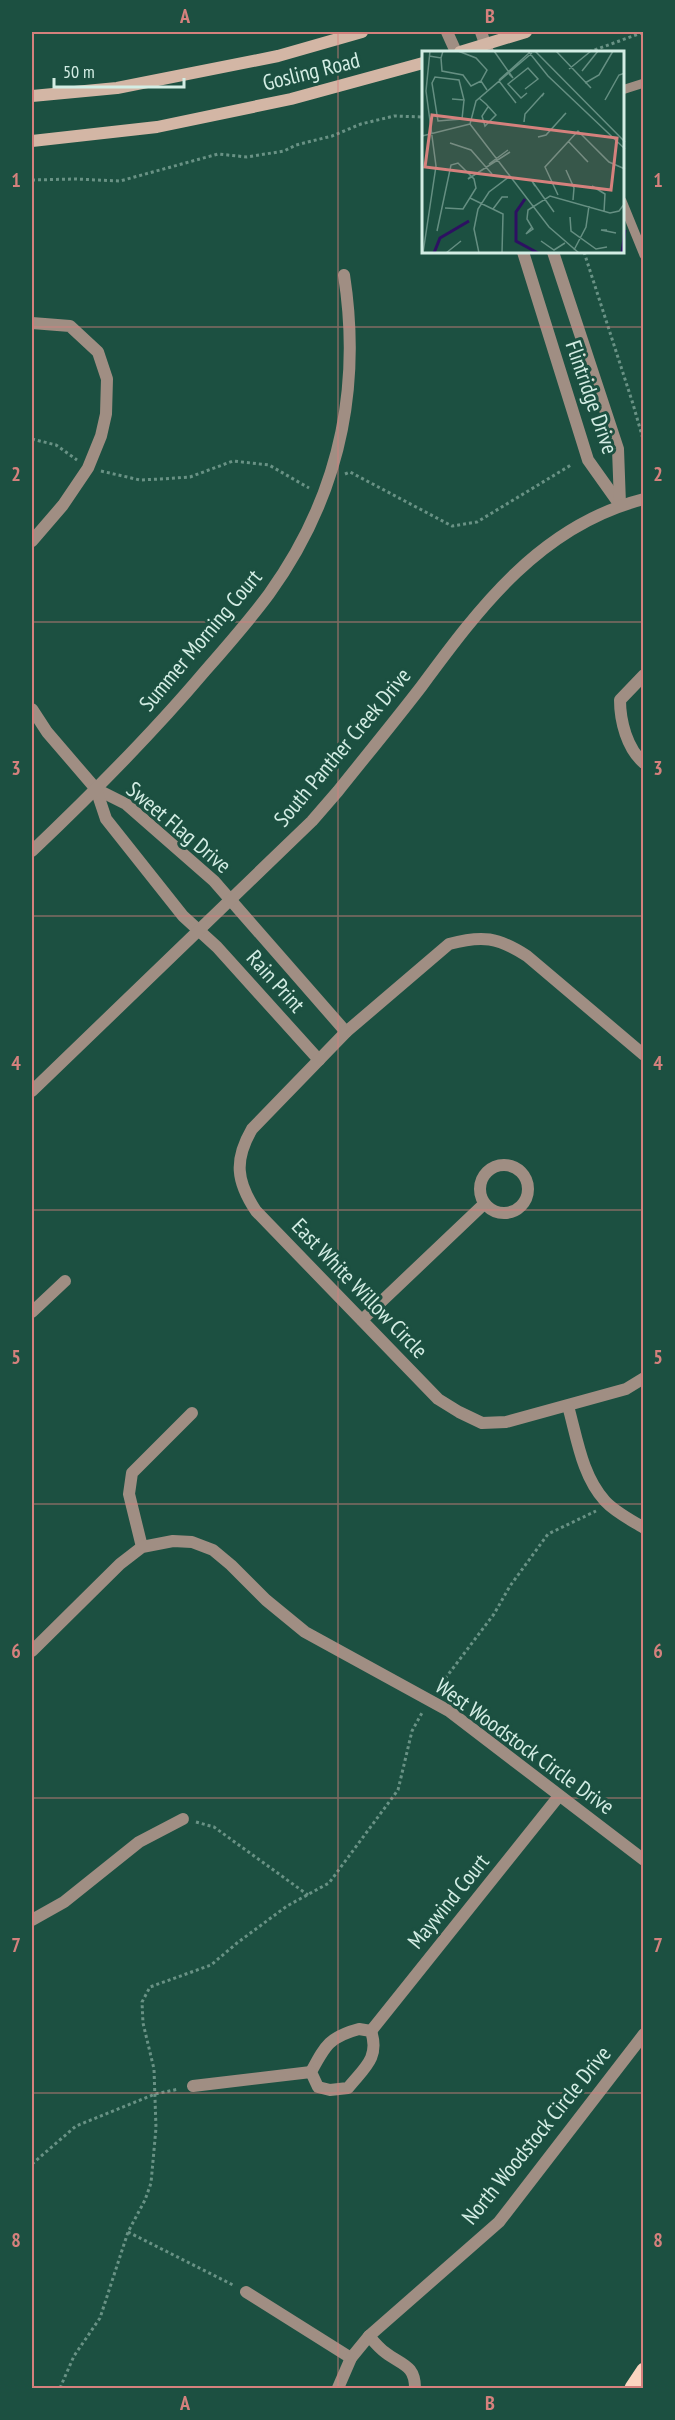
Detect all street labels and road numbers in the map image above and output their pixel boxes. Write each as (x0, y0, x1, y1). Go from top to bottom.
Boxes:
street label: Gosling Road (260, 45, 362, 97)
street label: Flintridge Drive (560, 337, 624, 457)
street label: Summer Morning Court (133, 563, 267, 717)
street label: South Panther Creek Drive (267, 662, 417, 832)
street label: Sweet Flag Drive (121, 775, 237, 879)
street label: Rain Print (241, 944, 311, 1018)
street label: East White Willow Circle (286, 1212, 434, 1364)
street label: West Woodstock Circle Drive (430, 1672, 620, 1820)
street label: Maywind Court (401, 1848, 495, 1954)
street label: North Woodstock Circle Drive (455, 2040, 617, 2230)

